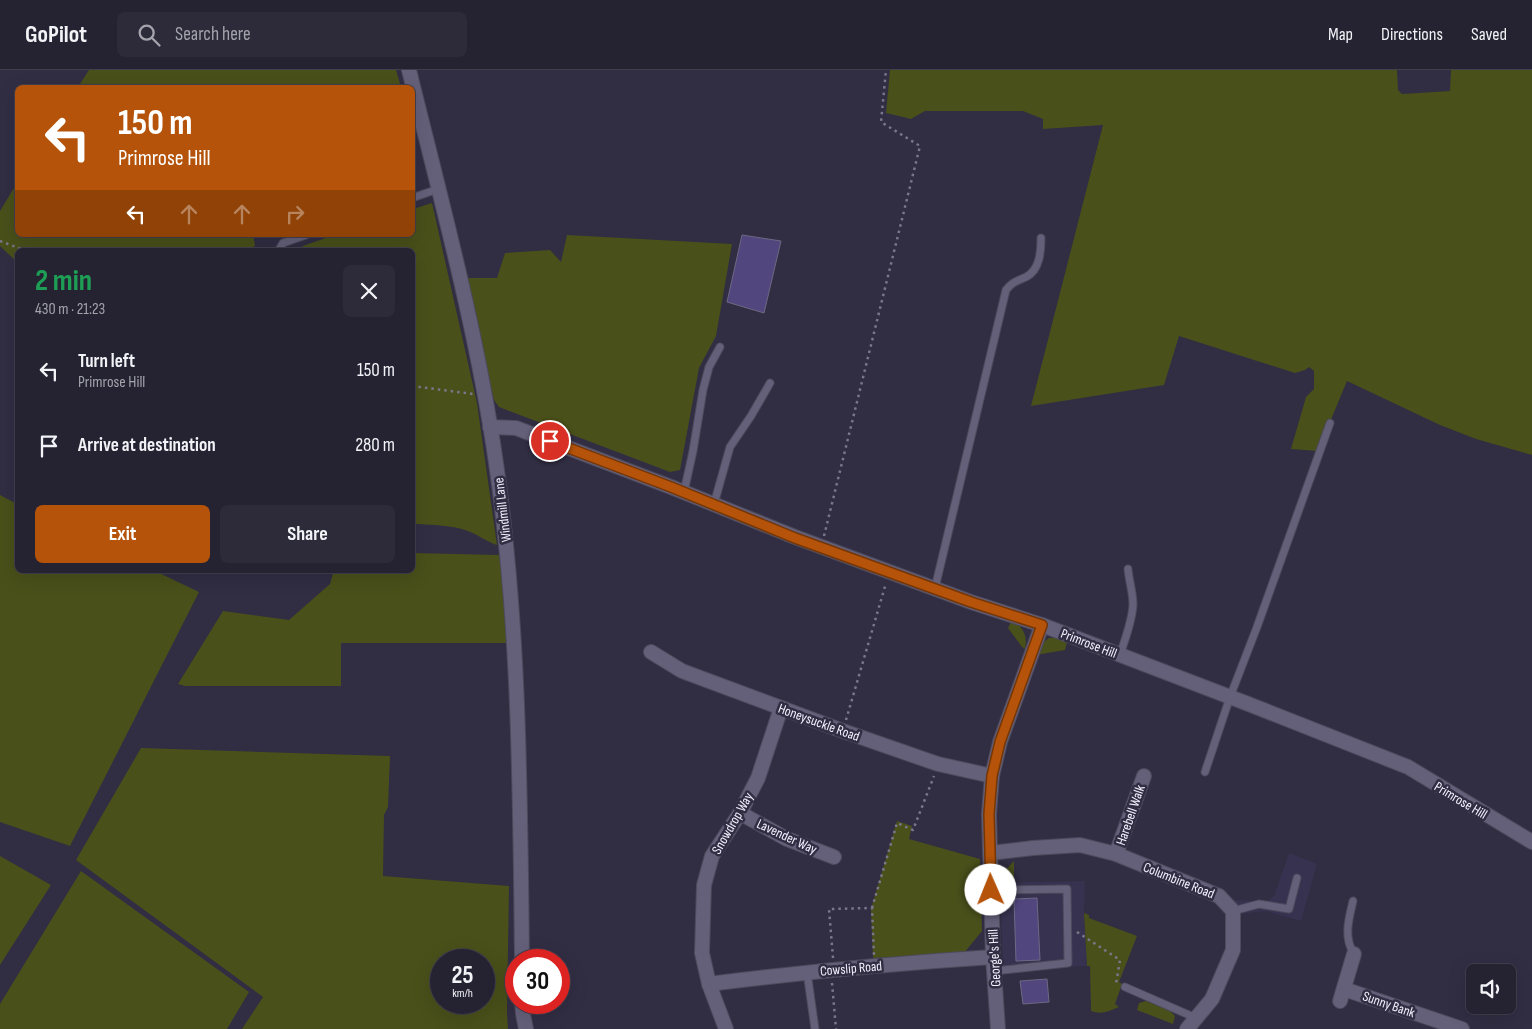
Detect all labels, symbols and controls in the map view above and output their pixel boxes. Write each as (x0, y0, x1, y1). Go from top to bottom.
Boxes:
search box (117, 12, 467, 57)
text: GoPilot (25, 20, 87, 49)
icon: search (135, 21, 163, 49)
text: Search here (175, 23, 251, 46)
text: Map (1328, 24, 1353, 45)
text: Directions (1381, 24, 1443, 45)
text: Saved (1471, 24, 1507, 45)
text: 150 m (118, 102, 192, 145)
icon: left (35, 105, 100, 170)
text: Primrose Hill (118, 145, 211, 172)
icon: left (122, 200, 150, 228)
icon: ahead (175, 200, 203, 228)
icon: ahead (228, 200, 256, 228)
icon: right (281, 200, 309, 228)
text: 2 min (35, 263, 92, 299)
button: close (343, 265, 395, 317)
text: 430 m · 21:23 (35, 300, 105, 319)
text: Turn left (78, 350, 135, 373)
icon: left (35, 357, 63, 385)
text: 150 m (357, 359, 395, 382)
text: Primrose Hill (78, 373, 145, 392)
pin (529, 420, 571, 462)
icon: arrive (536, 427, 564, 455)
icon: arrive (35, 432, 63, 460)
text: Arrive at destination (78, 434, 216, 457)
text: 280 m (355, 434, 395, 457)
street label: Windmill Lane (490, 477, 515, 543)
button: Exit (35, 505, 210, 563)
button: Share (220, 505, 395, 563)
street label: Primrose Hill (1058, 625, 1119, 662)
street label: Honeysuckle Road (776, 700, 862, 745)
street label: Primrose Hill (1431, 778, 1490, 823)
street label: Harebell Walk (1112, 782, 1149, 848)
street label: Snowdrop Way (708, 789, 757, 857)
street label: Lavender Way (754, 815, 820, 858)
street label: Columbine Road (1141, 858, 1217, 903)
position arrow (964, 863, 1016, 915)
street label: George's Hill (985, 929, 1004, 987)
speed limit sign: 30 (505, 949, 570, 1014)
street label: Cowslip Road (819, 957, 883, 980)
text: 25 (452, 960, 473, 991)
map controls (1466, 964, 1516, 1014)
button: sound (1466, 964, 1516, 1014)
text: km/h (452, 986, 473, 1001)
street label: Sunny Bank (1360, 988, 1418, 1022)

